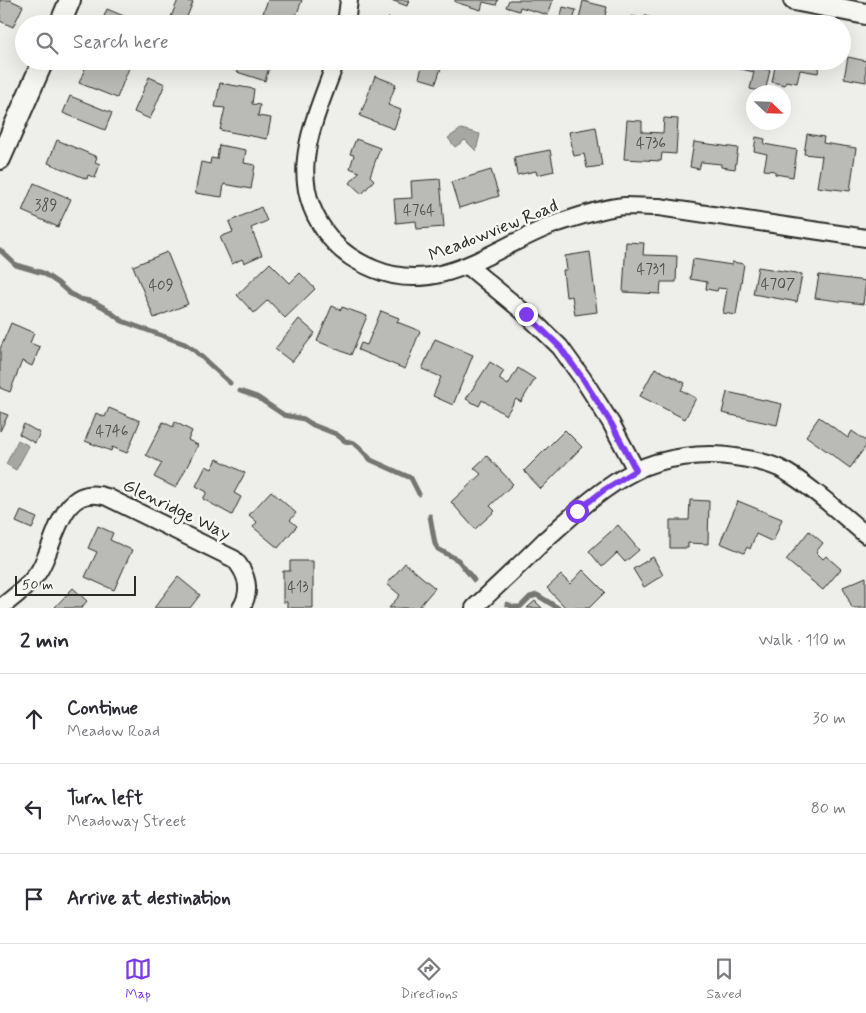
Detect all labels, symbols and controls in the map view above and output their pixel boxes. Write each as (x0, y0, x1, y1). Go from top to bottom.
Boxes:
search box (15, 15, 851, 70)
icon: search (33, 29, 61, 57)
text: Search here (73, 30, 169, 55)
north arrow (746, 85, 791, 130)
house number: 4736 (636, 134, 666, 154)
street label: Meadowview Road (425, 194, 562, 268)
house number: 389 (35, 196, 57, 216)
house number: 4764 (403, 201, 435, 221)
house number: 4731 (636, 260, 666, 280)
house number: 4707 (761, 275, 795, 295)
house number: 409 (148, 276, 174, 296)
route end (515, 303, 538, 326)
house number: 4746 (96, 422, 129, 442)
street label: Glenridge Way (118, 473, 234, 547)
route start (566, 500, 589, 523)
scale bar (15, 573, 136, 596)
text: 50 m (22, 576, 53, 594)
house number: 413 (287, 578, 309, 598)
text: 2 min (20, 627, 69, 655)
text: Walk · 110 m (758, 630, 846, 651)
text: Continue (67, 696, 138, 721)
icon: ahead (20, 705, 48, 733)
text: 30 m (813, 708, 846, 729)
text: Meadow Road (67, 721, 160, 742)
text: Turn left (67, 786, 143, 811)
icon: left (20, 795, 48, 823)
text: 80 m (811, 798, 846, 819)
text: Meadoway Street (67, 811, 186, 832)
icon: arrive (20, 885, 48, 913)
text: Arrive at destination (67, 886, 231, 911)
tab: Map (124, 955, 152, 1003)
tab: Directions (401, 955, 458, 1003)
tab: Saved (706, 955, 742, 1003)

